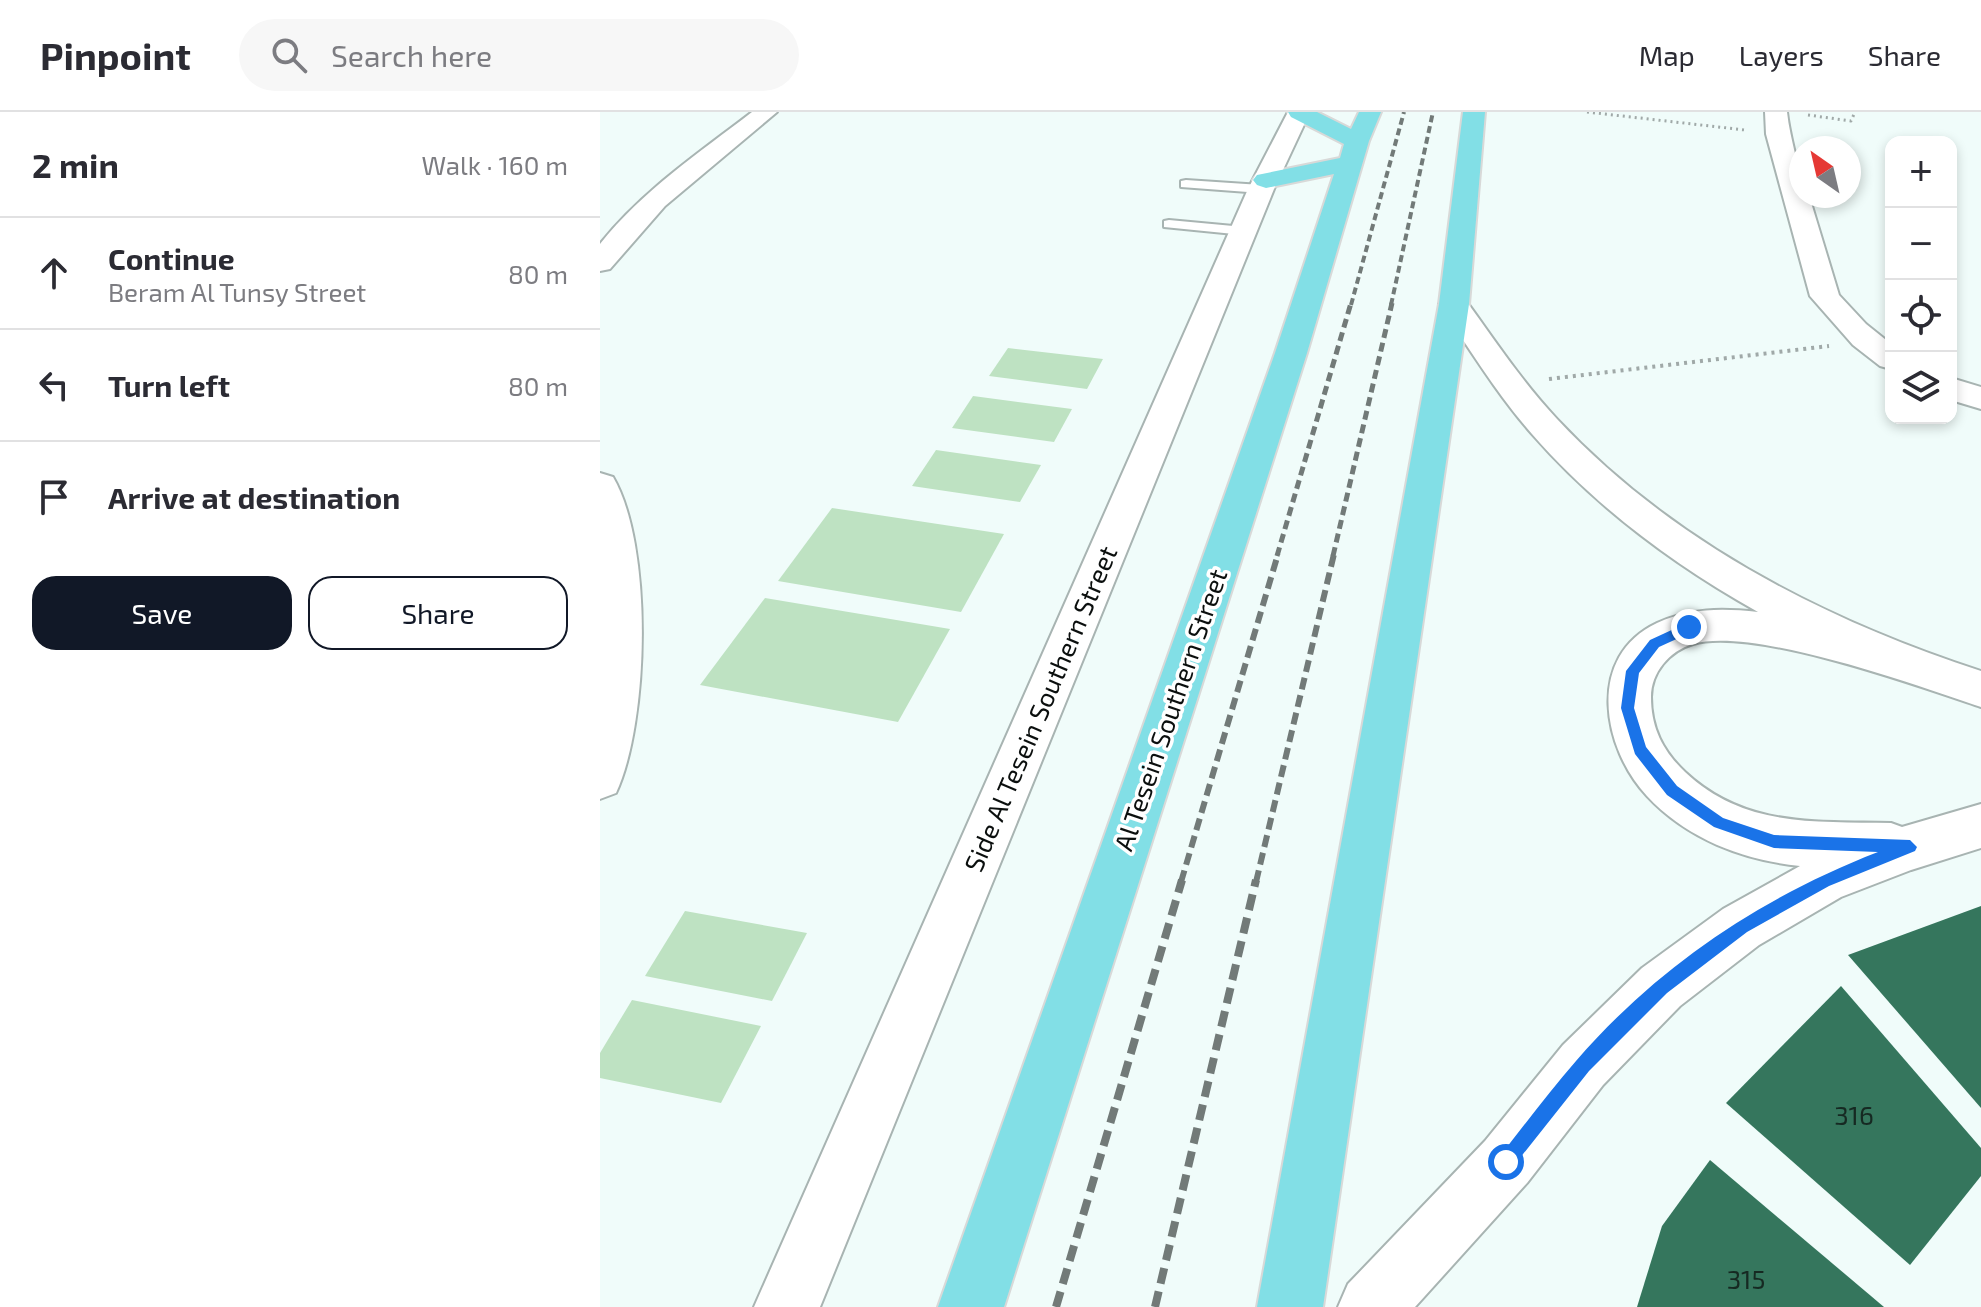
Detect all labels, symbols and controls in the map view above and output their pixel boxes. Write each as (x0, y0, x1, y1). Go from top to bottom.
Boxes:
search box (239, 19, 799, 91)
text: Pinpoint (40, 32, 191, 78)
icon: search (267, 33, 311, 77)
text: Search here (331, 37, 492, 73)
text: Map (1639, 38, 1695, 72)
text: Layers (1739, 38, 1824, 72)
text: Share (1868, 38, 1941, 72)
north arrow (1789, 136, 1861, 208)
map controls (1885, 136, 1957, 424)
button: + (1885, 136, 1957, 208)
text: 2 min (32, 144, 119, 185)
text: Walk · 160 m (421, 149, 568, 180)
button: − (1885, 208, 1957, 280)
text: Continue (108, 240, 235, 276)
icon: ahead (32, 251, 76, 295)
text: 80 m (508, 258, 568, 289)
text: Beram Al Tunsy Street (108, 276, 366, 307)
button: locate (1885, 280, 1957, 352)
button: layers (1885, 352, 1957, 424)
icon: left (32, 363, 76, 407)
text: Turn left (108, 367, 230, 403)
text: 80 m (508, 370, 568, 401)
icon: arrive (32, 475, 76, 519)
text: Arrive at destination (108, 479, 400, 515)
street label: Side Al Tesein Southern Street (957, 541, 1122, 876)
street label: Al Tesein Southern Street (1107, 565, 1232, 854)
button: Save (32, 576, 292, 650)
button: Share (308, 576, 568, 650)
route end (1671, 609, 1707, 645)
house number: 316 (1834, 1099, 1874, 1130)
route start (1488, 1144, 1524, 1180)
house number: 315 (1727, 1263, 1765, 1294)

